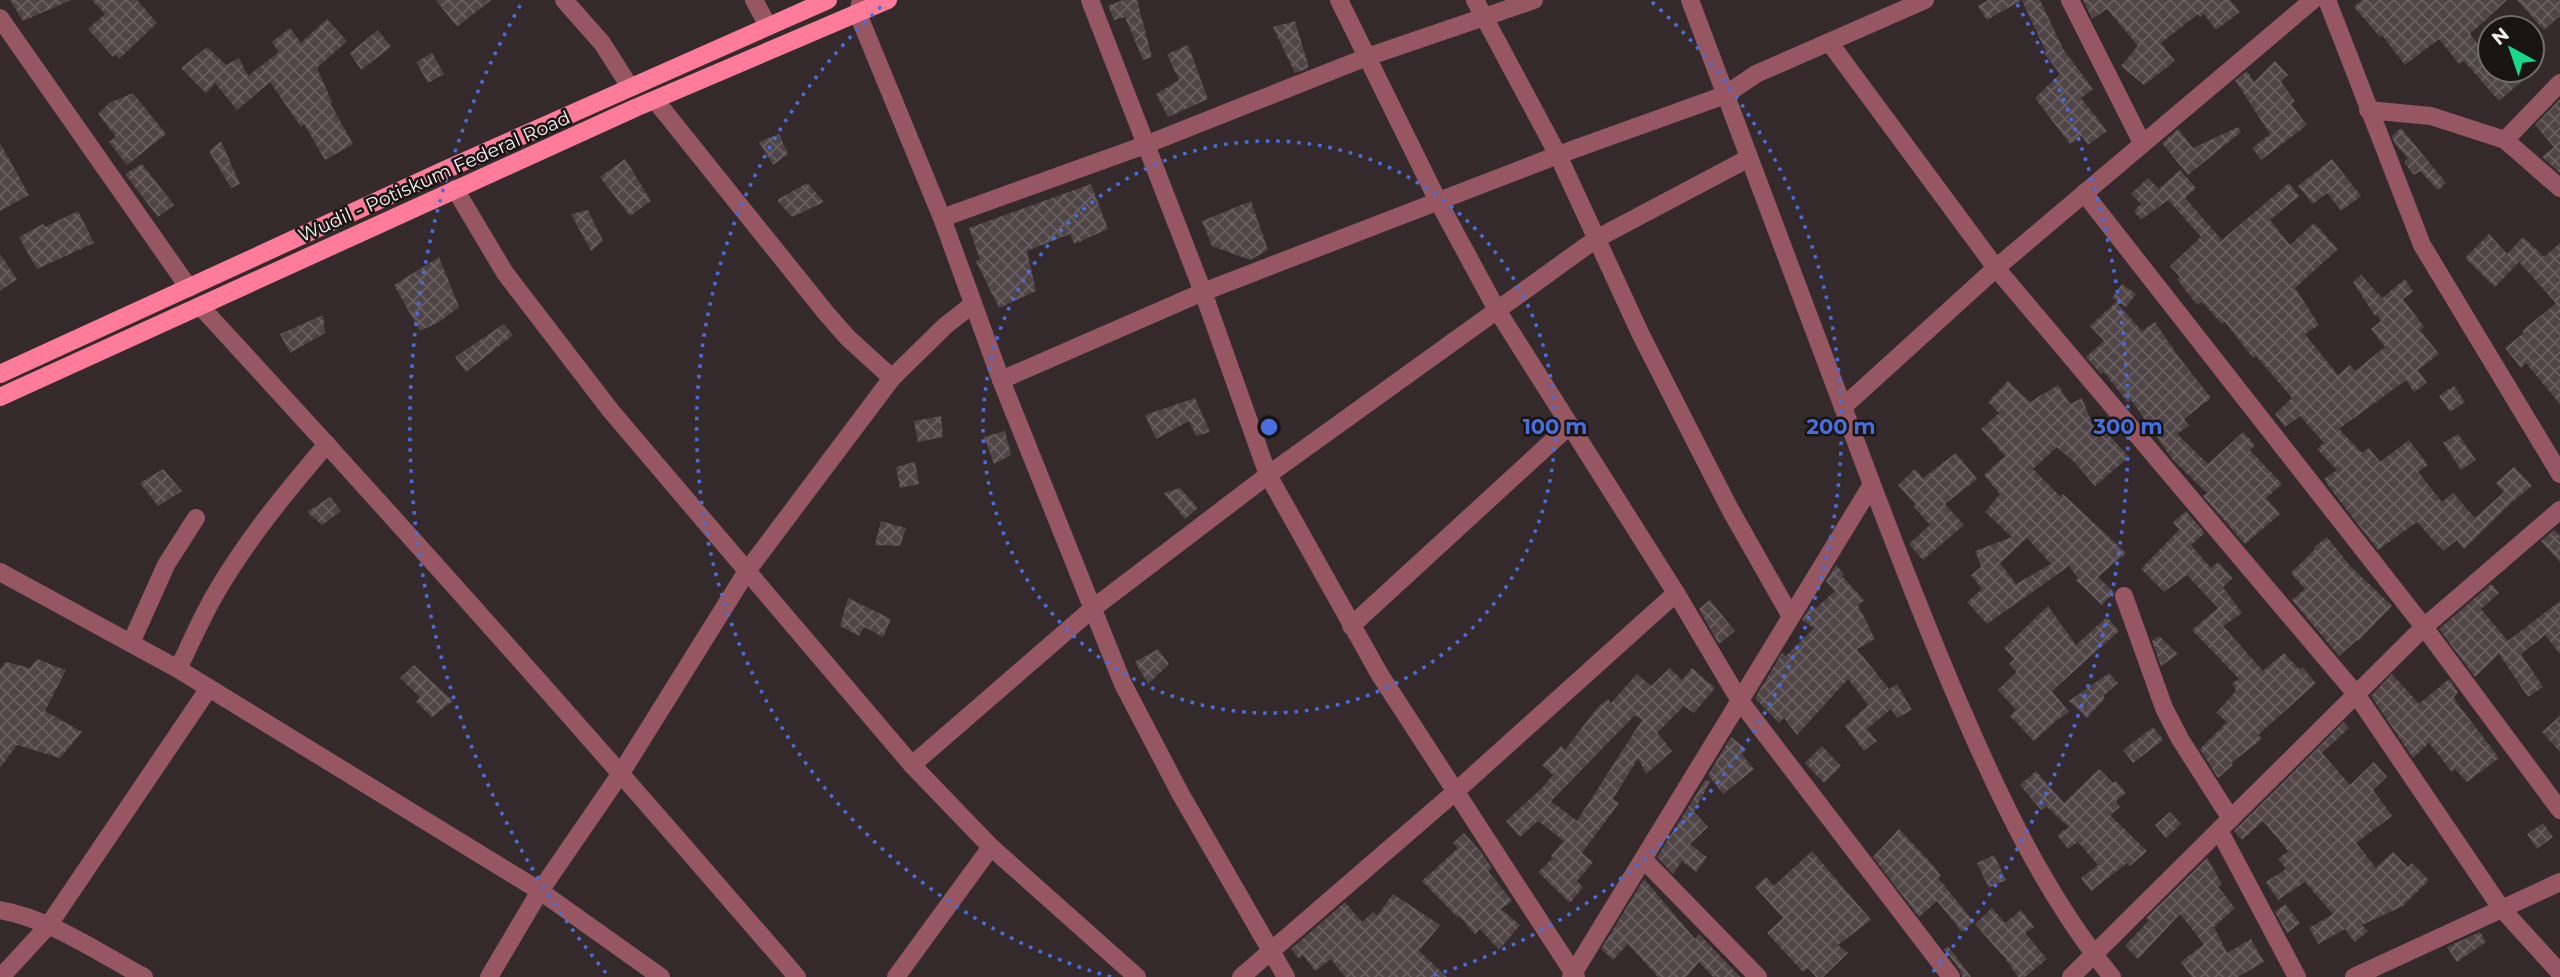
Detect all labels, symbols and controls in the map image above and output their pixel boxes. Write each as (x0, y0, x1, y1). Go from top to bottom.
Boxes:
north arrow (2476, 14, 2546, 84)
text: N (2487, 23, 2514, 50)
street label: Wudil - Potiskum Federal Road (295, 106, 574, 247)
text: 100 m (1523, 414, 1587, 439)
text: 200 m (1807, 414, 1875, 439)
text: 300 m (2093, 414, 2162, 439)
centre of rings (1257, 415, 1281, 439)

